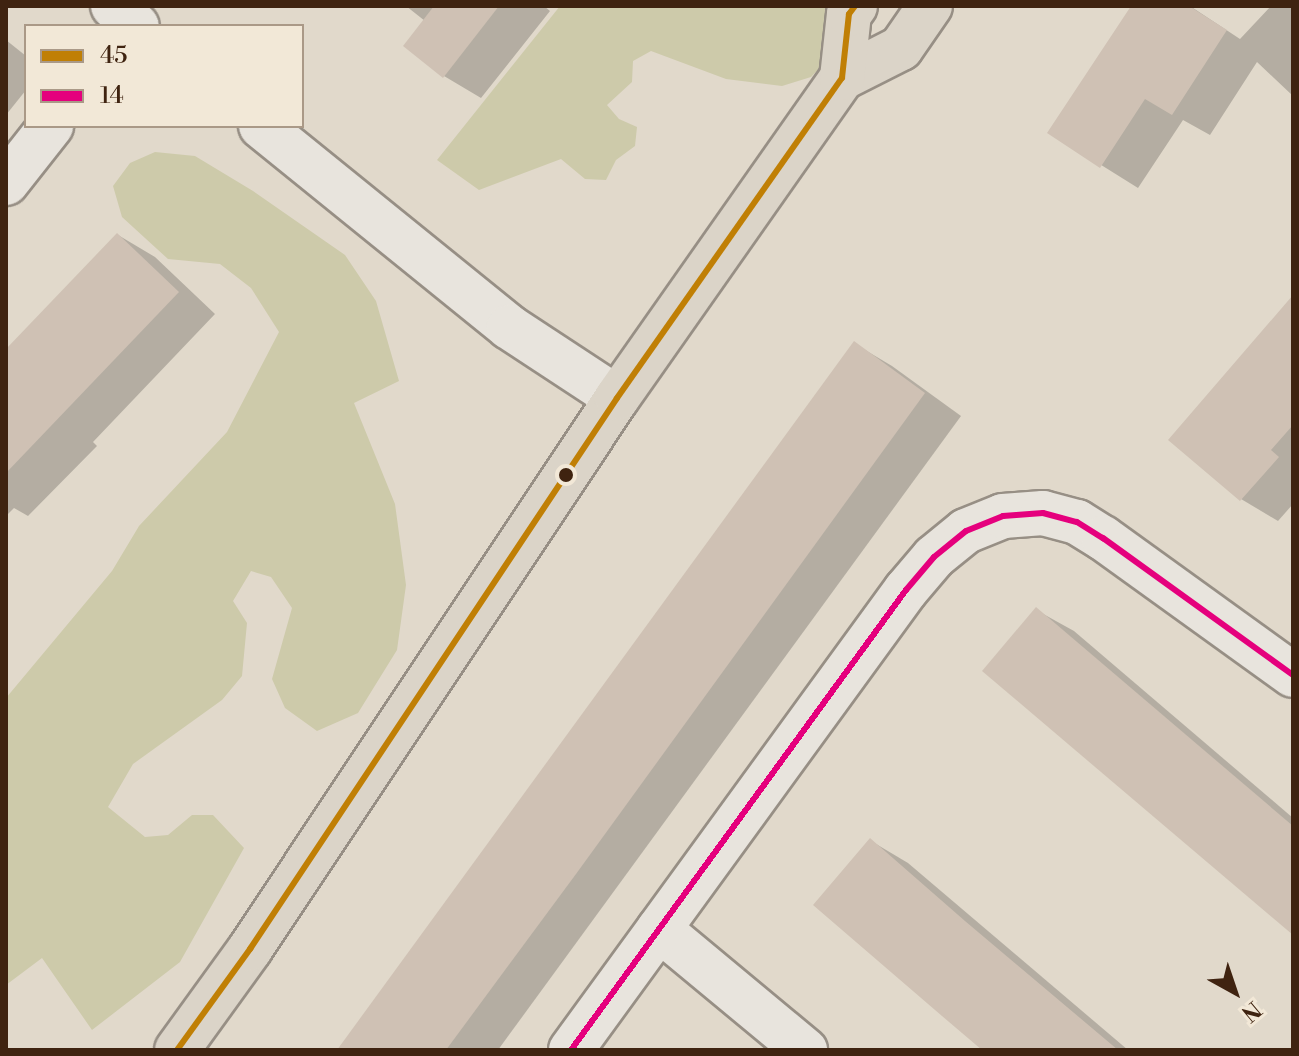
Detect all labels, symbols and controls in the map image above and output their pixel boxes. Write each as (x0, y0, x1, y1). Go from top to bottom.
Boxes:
legend (24, 24, 304, 128)
text: 45 (100, 41, 128, 71)
text: 14 (100, 81, 124, 111)
unlabelled marker (558, 467, 574, 483)
north arrow (1195, 952, 1275, 1032)
text: N (1235, 995, 1266, 1027)

